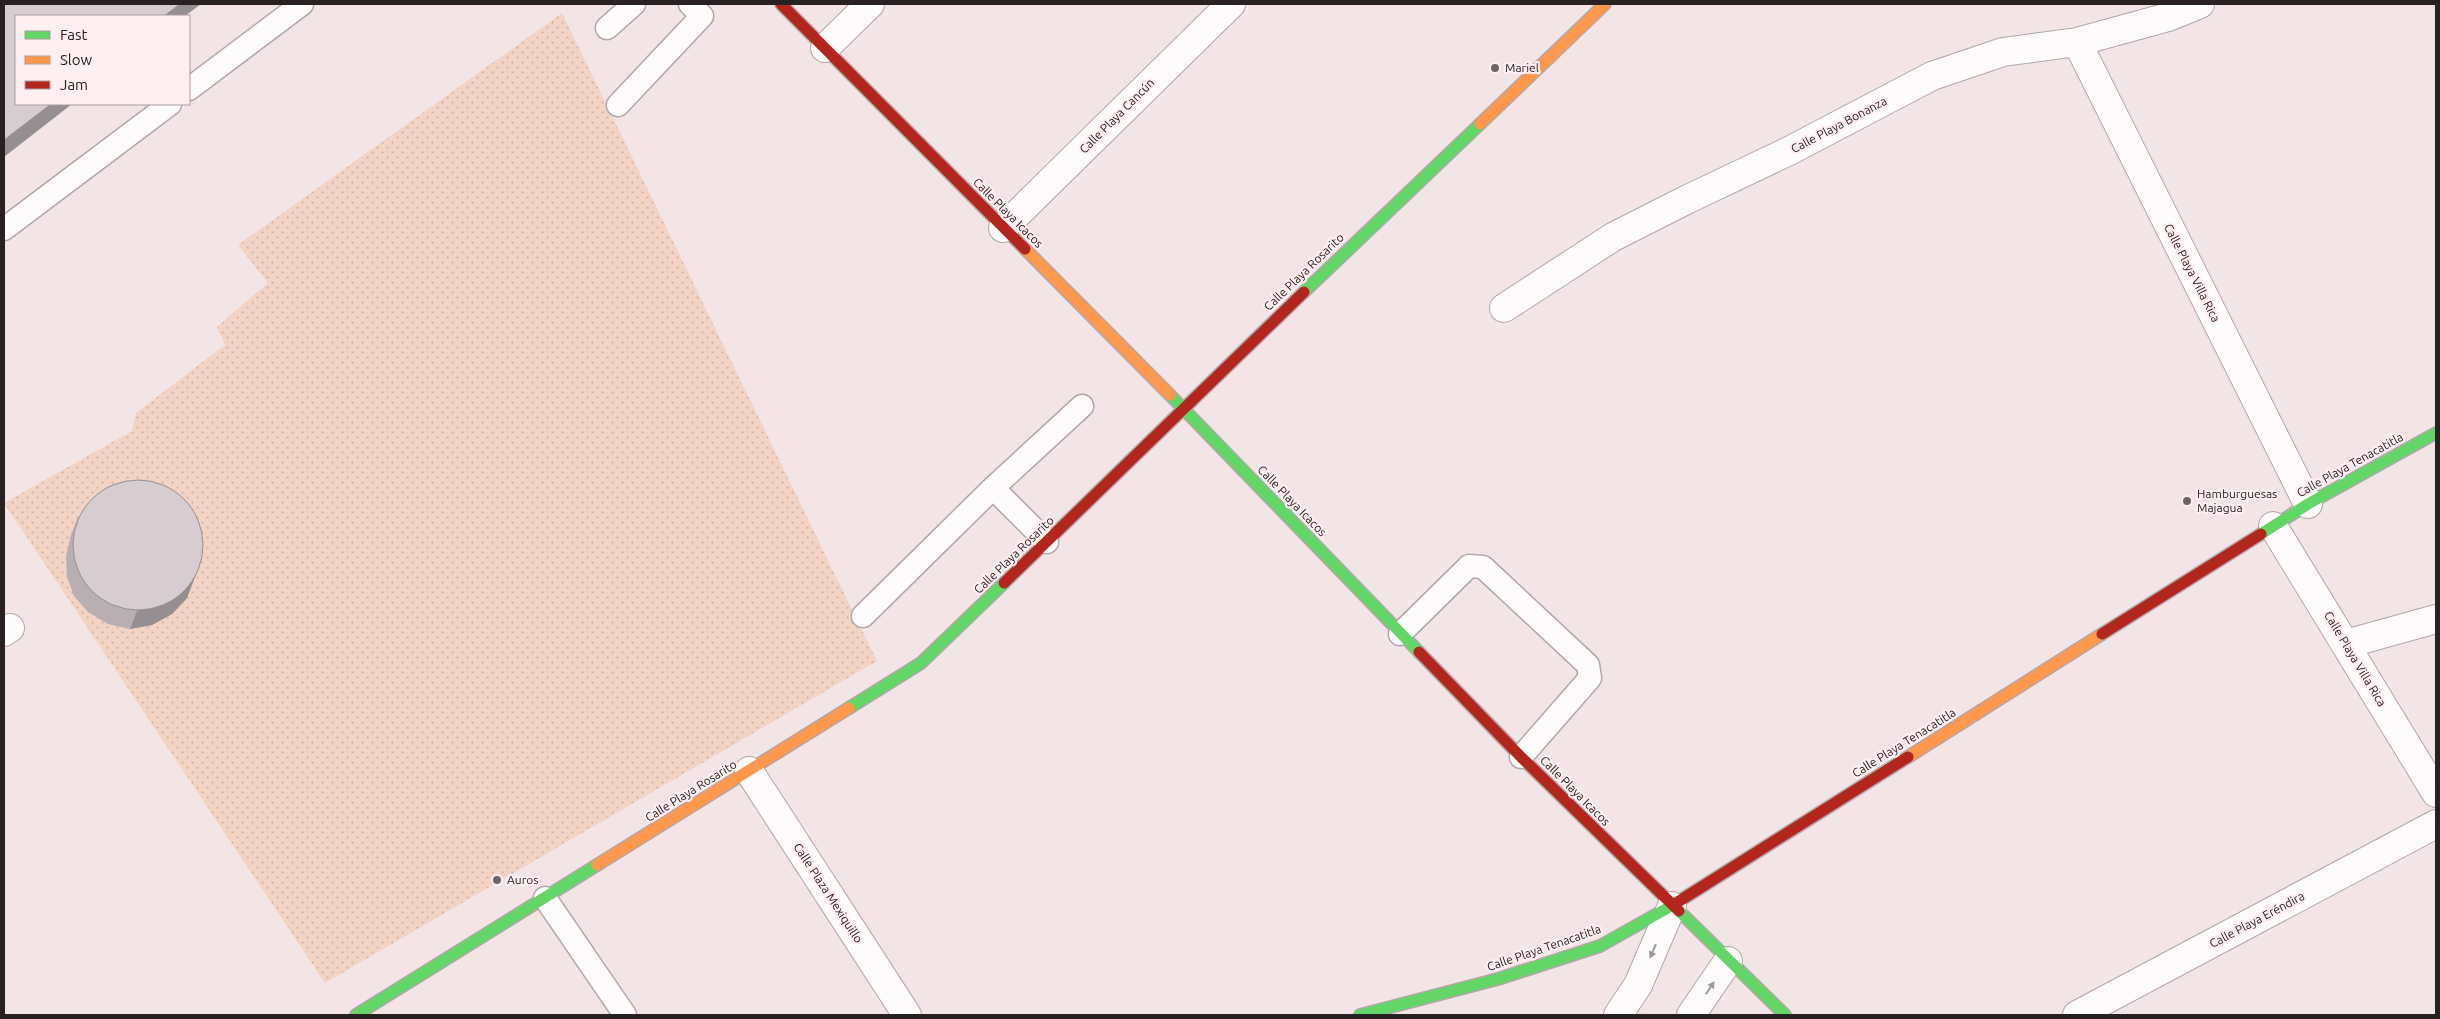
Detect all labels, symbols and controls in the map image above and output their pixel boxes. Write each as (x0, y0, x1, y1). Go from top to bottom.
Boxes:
legend (15, 15, 190, 105)
text: Fast (60, 26, 88, 43)
text: Slow (60, 51, 93, 68)
place label: Mariel (1505, 61, 1539, 74)
marker: Mariel (1489, 62, 1501, 74)
text: Jam (60, 76, 88, 93)
street label: Calle Playa Cancún (1077, 76, 1157, 156)
street label: Calle Playa Bonanza (1789, 94, 1889, 155)
street label: Calle Playa Icacos (971, 175, 1046, 250)
street label: Calle Playa Villa Rica (2162, 221, 2223, 324)
street label: Calle Playa Rosarito (1261, 230, 1346, 313)
street label: Calle Playa Tenacatitla (2294, 430, 2405, 499)
street label: Calle Playa Icacos (1255, 463, 1329, 539)
place label: Hamburguesas Majagua (2197, 487, 2277, 514)
marker: Hamburguesas Majagua (2181, 495, 2193, 507)
street label: Calle Playa Rosarito (971, 513, 1056, 596)
street label: Calle Playa Villa Rica (2322, 609, 2389, 709)
street label: Calle Playa Tenacatitla (1850, 705, 1958, 780)
street label: Calle Playa Icacos (1538, 753, 1613, 828)
street label: Calle Playa Rosarito (643, 757, 739, 824)
street label: Calle Plaza Mexiquillo (791, 840, 866, 945)
place label: Auros (507, 873, 538, 886)
marker: Auros (491, 874, 503, 886)
street label: Calle Playa Eréndira (2207, 889, 2307, 950)
street label: Calle Playa Tenacatitla (1485, 922, 1602, 973)
one-way arrow (1648, 944, 1656, 958)
one-way arrow (1705, 981, 1715, 995)

